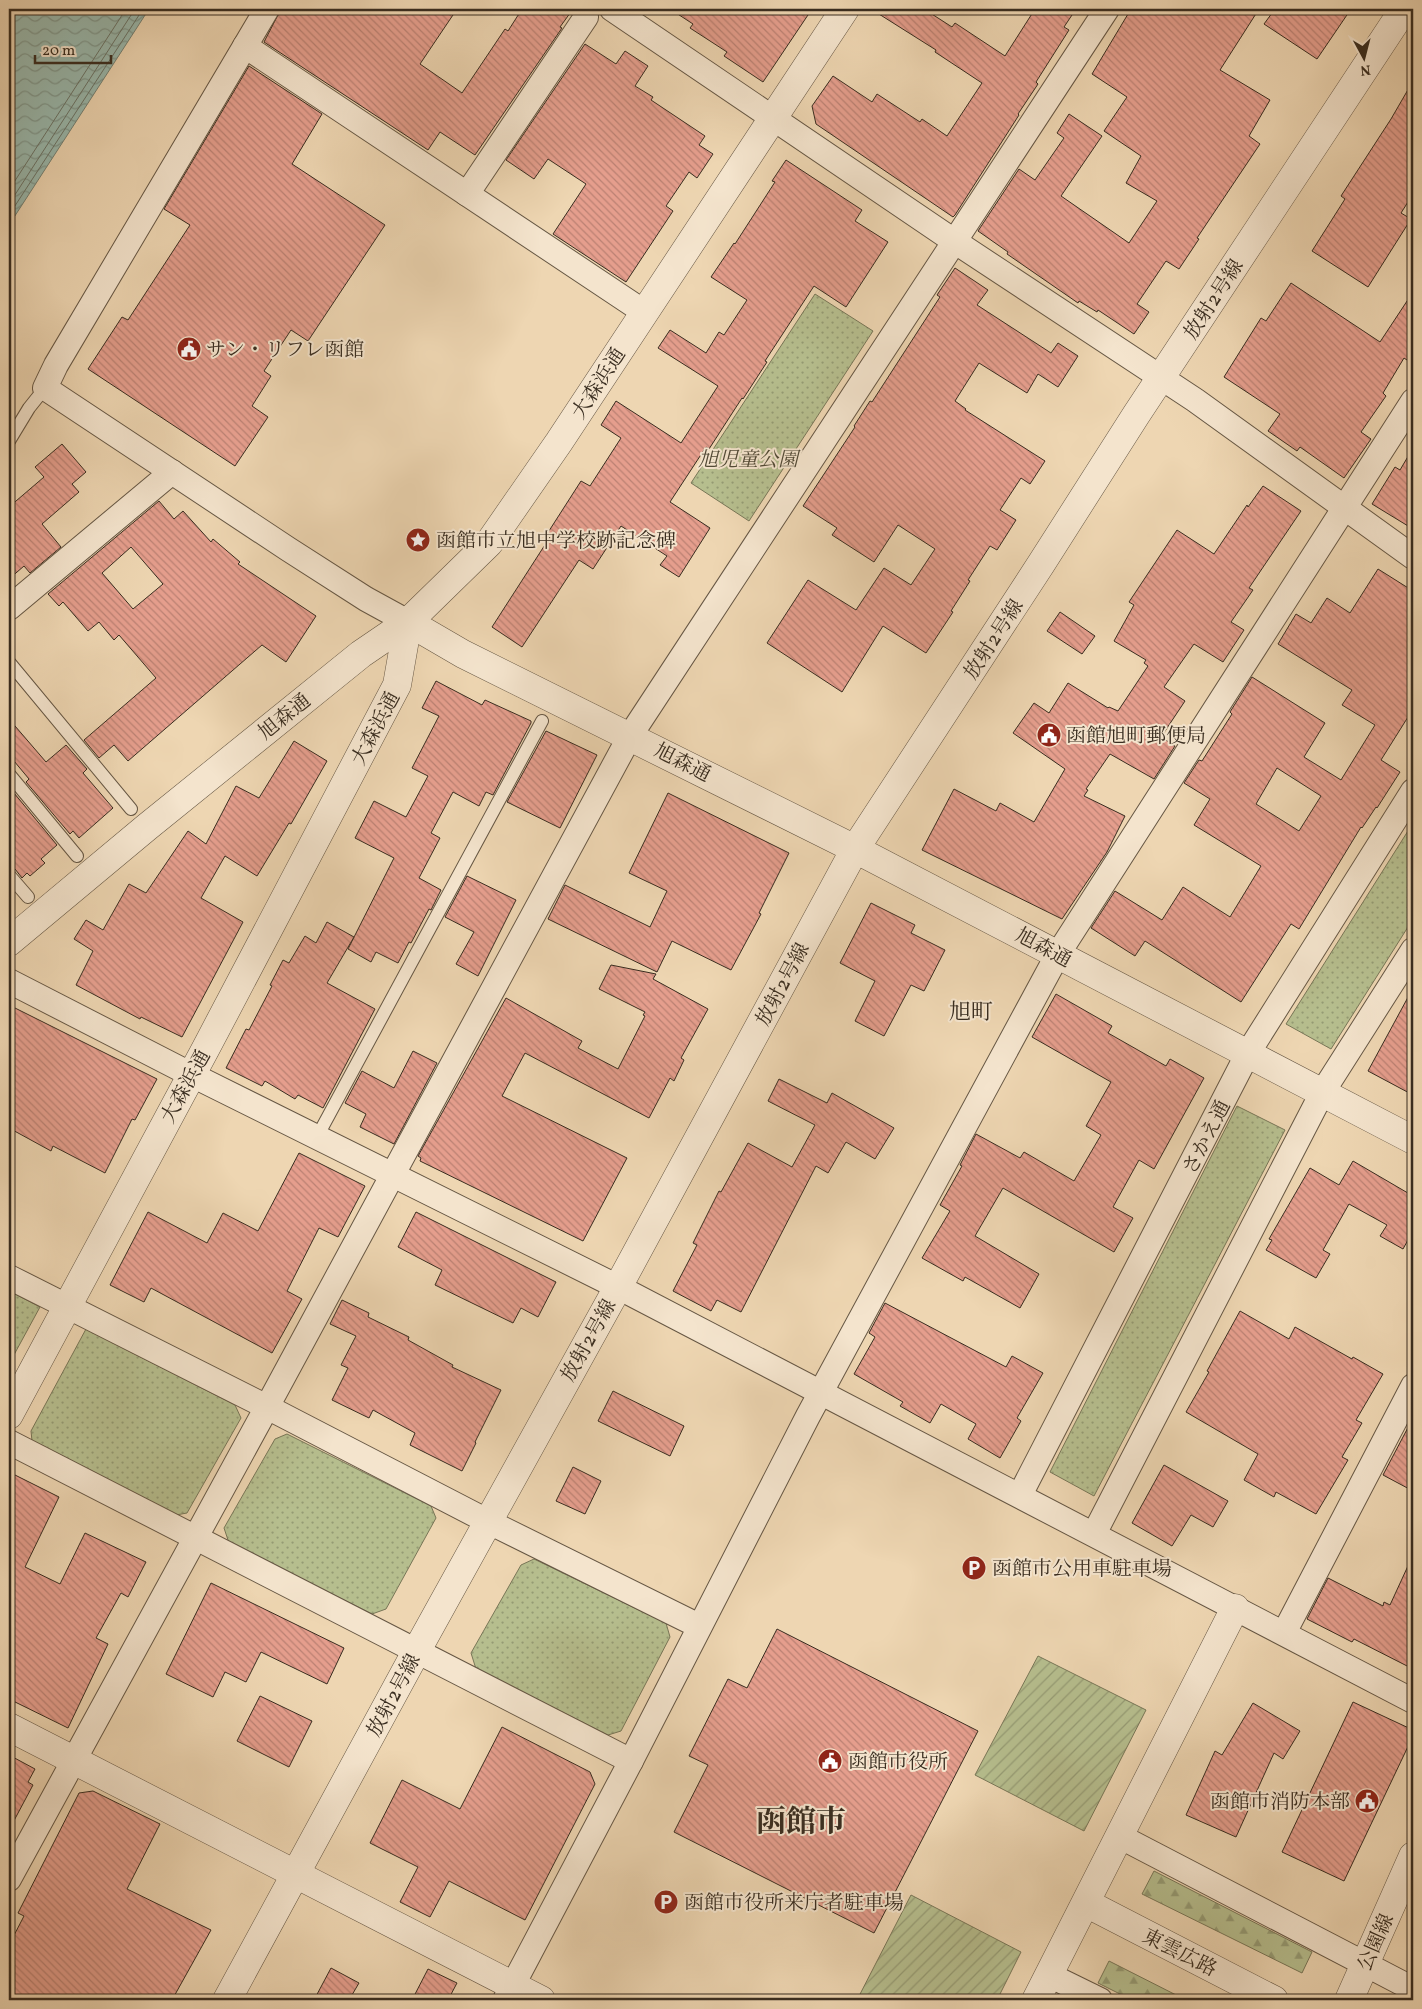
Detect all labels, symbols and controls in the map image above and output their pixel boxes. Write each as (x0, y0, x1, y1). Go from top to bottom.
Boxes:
scale bar (35, 32, 111, 64)
north arrow (1340, 32, 1390, 82)
text: 20 m (42, 41, 75, 62)
text: N (1359, 59, 1372, 79)
street label: 放射2号線 (1178, 254, 1251, 346)
public building icon: サン・リフレ函館 (176, 336, 202, 362)
place label: サン・リフレ函館 (206, 337, 364, 365)
street label: 大森浜通 (566, 343, 633, 425)
park label: 旭児童公園 (698, 447, 801, 475)
place icon: 函館市立旭中学校跡記念碑 (405, 527, 431, 553)
place label: 函館市立旭中学校跡記念碑 (436, 528, 676, 556)
street label: 放射2号線 (958, 594, 1031, 686)
street label: 大森浜通 (346, 687, 408, 771)
street label: 旭森通 (253, 688, 317, 747)
public building icon: 函館旭町郵便局 (1036, 722, 1062, 748)
place label: 函館旭町郵便局 (1066, 723, 1206, 751)
street label: 旭森通 (649, 738, 715, 790)
street label: 旭森通 (1010, 922, 1076, 975)
street label: 放射2号線 (750, 938, 817, 1032)
district label: 旭町 (949, 998, 993, 1029)
street label: 大森浜通 (155, 1045, 218, 1129)
street label: さかえ通 (1177, 1096, 1238, 1180)
street label: 放射2号線 (556, 1294, 624, 1387)
parking icon: 函館市公用車駐車場 (961, 1555, 987, 1581)
place label: 函館市公用車駐車場 (992, 1556, 1172, 1584)
street label: 放射2号線 (361, 1649, 428, 1743)
public building icon: 函館市役所 (817, 1748, 843, 1774)
place label: 函館市役所 (848, 1749, 948, 1777)
public building icon: 函館市消防本部 (1354, 1788, 1380, 1814)
place label: 函館市消防本部 (1210, 1789, 1350, 1817)
district label: 函館市 (756, 1802, 846, 1844)
parking icon: 函館市役所来庁者駐車場 (653, 1889, 679, 1915)
place label: 函館市役所来庁者駐車場 (684, 1890, 904, 1918)
street label: 公園線 (1352, 1910, 1402, 1976)
street label: 東雲広路 (1137, 1923, 1221, 1984)

